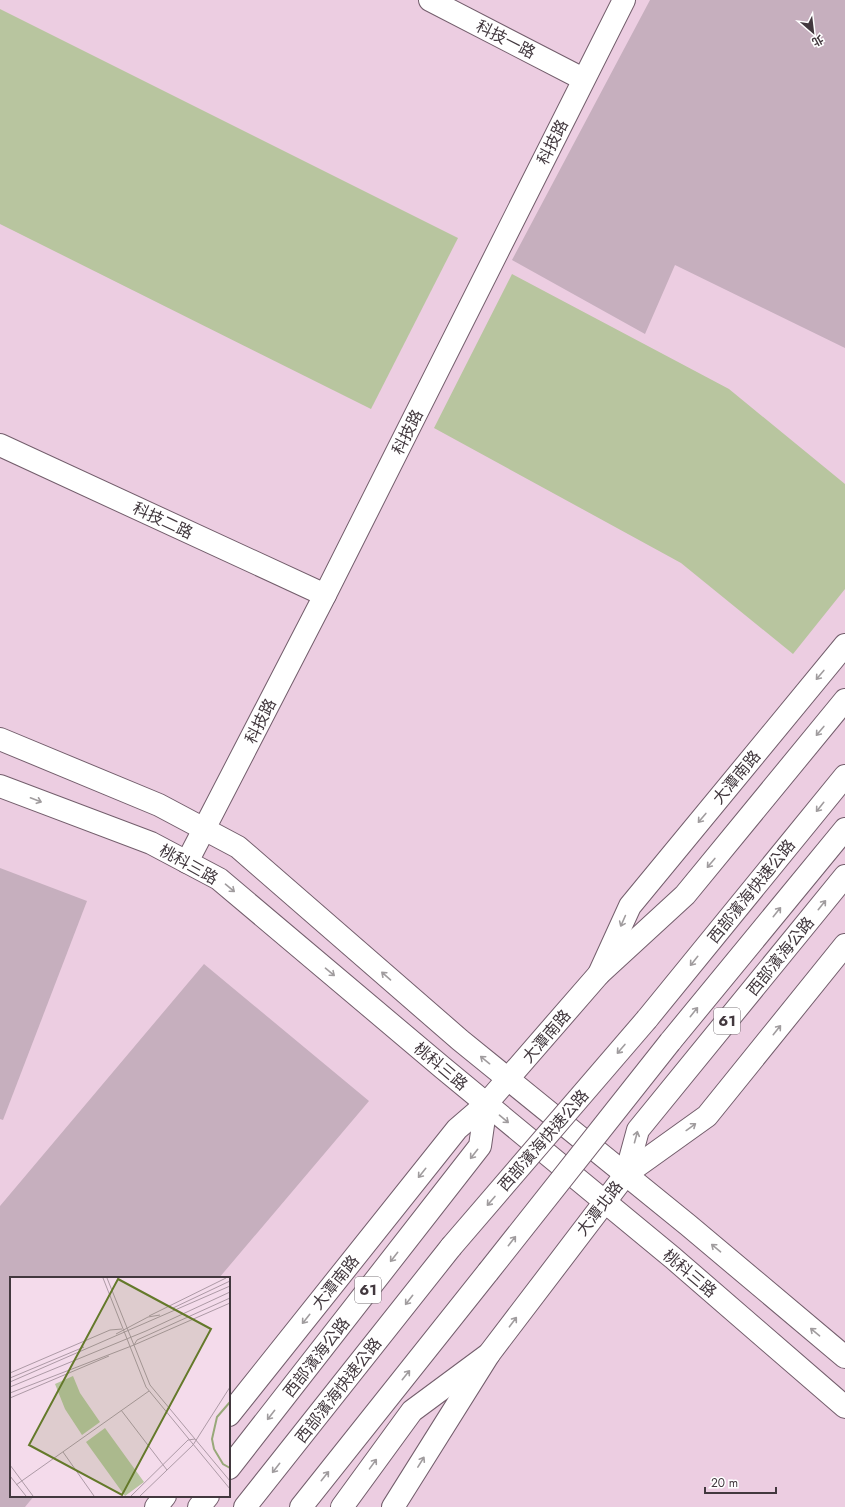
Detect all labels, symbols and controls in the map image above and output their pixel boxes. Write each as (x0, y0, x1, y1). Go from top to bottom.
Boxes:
north arrow (793, 12, 833, 52)
street label: 科技一路 (472, 15, 540, 64)
text: 北 (809, 31, 826, 50)
street label: 科技路 (531, 116, 574, 169)
street label: 科技路 (386, 406, 429, 459)
street label: 科技二路 (129, 497, 197, 544)
one-way arrow (816, 670, 825, 680)
street label: 科技路 (239, 695, 282, 748)
one-way arrow (816, 725, 825, 736)
street label: 大潭南路 (707, 745, 766, 809)
one-way arrow (30, 796, 42, 804)
one-way arrow (816, 801, 825, 812)
one-way arrow (697, 813, 706, 824)
street label: 西部濱海快速公路 (702, 834, 801, 948)
street label: 桃科三路 (155, 839, 222, 890)
one-way arrow (706, 858, 715, 869)
one-way arrow (225, 884, 236, 893)
one-way arrow (817, 899, 826, 910)
one-way arrow (773, 906, 781, 917)
street label: 西部濱海公路 (741, 912, 820, 1001)
one-way arrow (619, 915, 626, 927)
one-way arrow (689, 956, 698, 967)
one-way arrow (324, 968, 335, 977)
one-way arrow (381, 971, 391, 981)
street label: 大潭南路 (517, 1005, 576, 1068)
one-way arrow (690, 1007, 699, 1018)
road number: 61 (714, 1008, 740, 1034)
one-way arrow (772, 1024, 781, 1035)
street label: 桃科三路 (409, 1037, 473, 1096)
one-way arrow (617, 1043, 626, 1054)
one-way arrow (479, 1056, 490, 1065)
street label: 西部濱海快速公路 (493, 1084, 594, 1196)
one-way arrow (499, 1115, 510, 1124)
one-way arrow (686, 1123, 697, 1131)
one-way arrow (633, 1131, 640, 1144)
one-way arrow (469, 1149, 478, 1160)
one-way arrow (417, 1168, 426, 1179)
street label: 大潭北路 (571, 1176, 628, 1241)
one-way arrow (487, 1195, 496, 1206)
one-way arrow (508, 1236, 516, 1247)
street label: 桃科三路 (658, 1244, 722, 1303)
one-way arrow (711, 1244, 721, 1253)
street label: 大潭南路 (306, 1250, 364, 1314)
one-way arrow (389, 1251, 398, 1262)
inset map (10, 1277, 230, 1497)
road number: 61 (355, 1277, 381, 1303)
one-way arrow (405, 1294, 414, 1305)
street label: 西部濱海公路 (278, 1312, 355, 1402)
one-way arrow (301, 1313, 310, 1324)
one-way arrow (509, 1317, 517, 1328)
one-way arrow (810, 1328, 821, 1337)
street label: 西部濱海快速公路 (290, 1333, 387, 1448)
one-way arrow (402, 1369, 410, 1380)
one-way arrow (266, 1409, 275, 1420)
one-way arrow (418, 1456, 426, 1468)
one-way arrow (369, 1459, 377, 1470)
one-way arrow (272, 1462, 281, 1473)
scale bar (705, 1469, 776, 1495)
one-way arrow (321, 1471, 329, 1482)
text: 20 m (711, 1474, 738, 1492)

